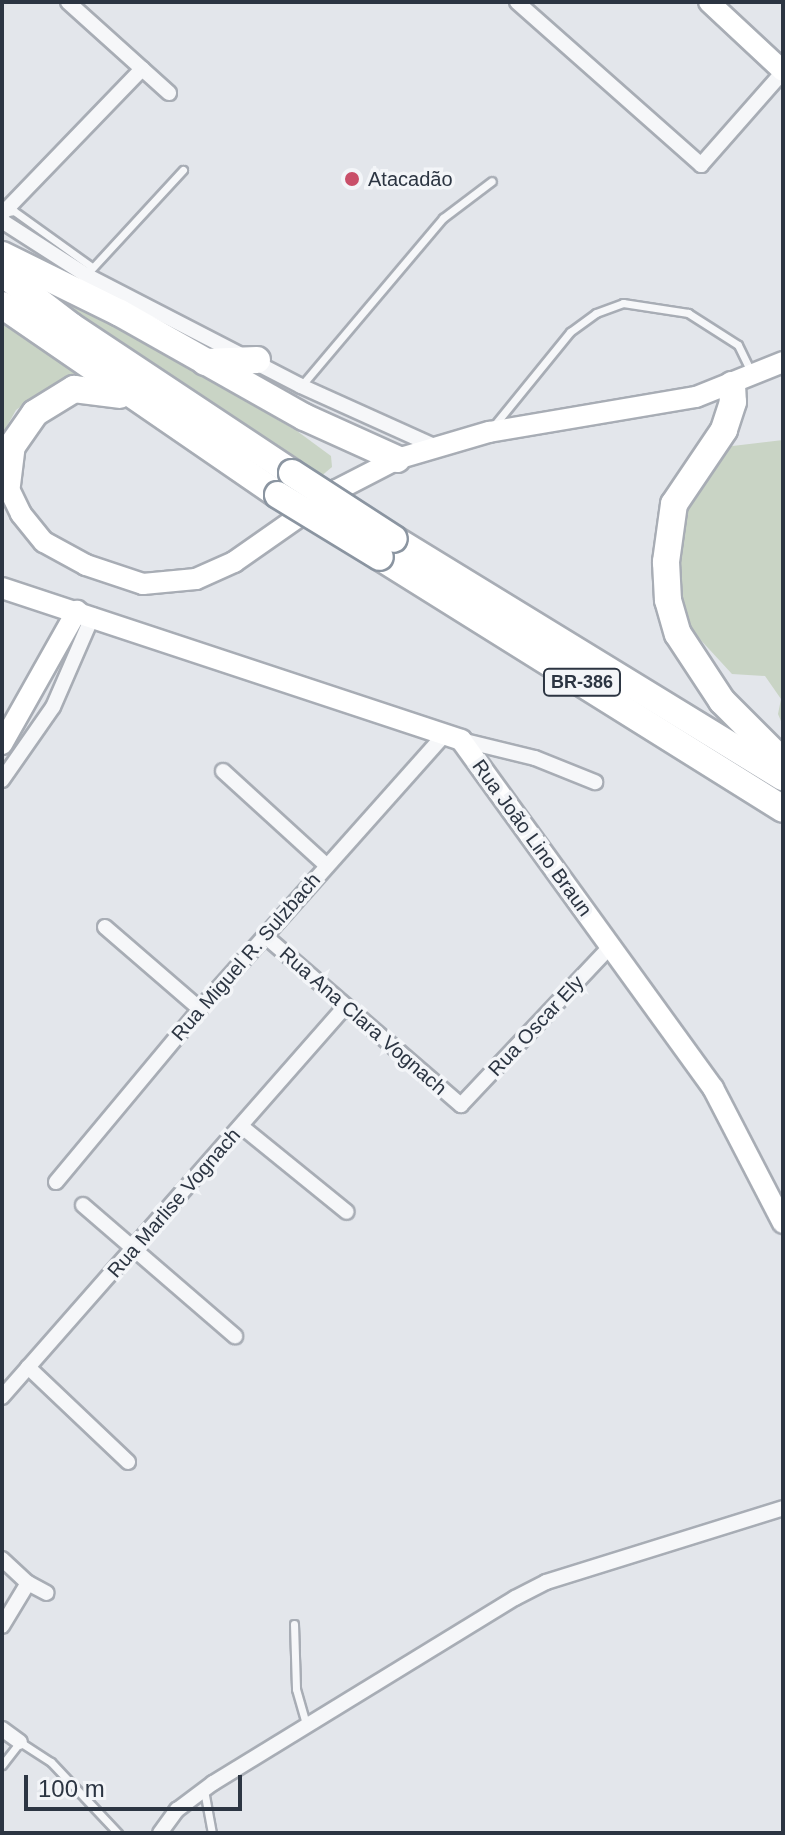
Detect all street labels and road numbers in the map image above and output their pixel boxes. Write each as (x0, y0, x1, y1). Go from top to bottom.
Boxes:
road number: BR-386 (542, 668, 622, 696)
street label: Rua João Lino Braun (467, 755, 597, 921)
street label: Rua Miguel R. Sulzbach (167, 868, 325, 1046)
street label: Rua Ana Clara Vognach (274, 942, 452, 1100)
street label: Rua Oscar Ely (483, 971, 589, 1081)
street label: Rua Marlise Vognach (103, 1123, 245, 1283)

